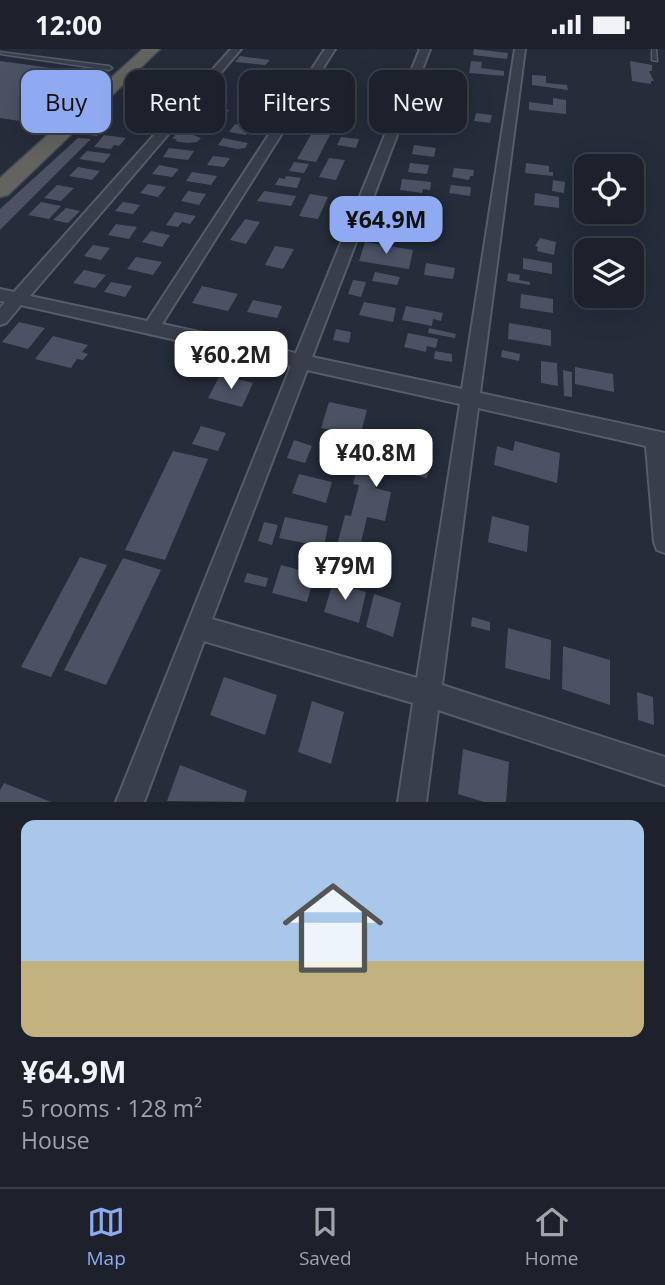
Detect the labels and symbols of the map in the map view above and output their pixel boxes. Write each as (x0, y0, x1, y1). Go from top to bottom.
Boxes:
pin: ¥64.9M (329, 197, 443, 256)
pin: ¥60.2M (174, 331, 288, 391)
pin: ¥40.8M (319, 429, 433, 489)
pin: ¥79M (304, 543, 386, 602)

